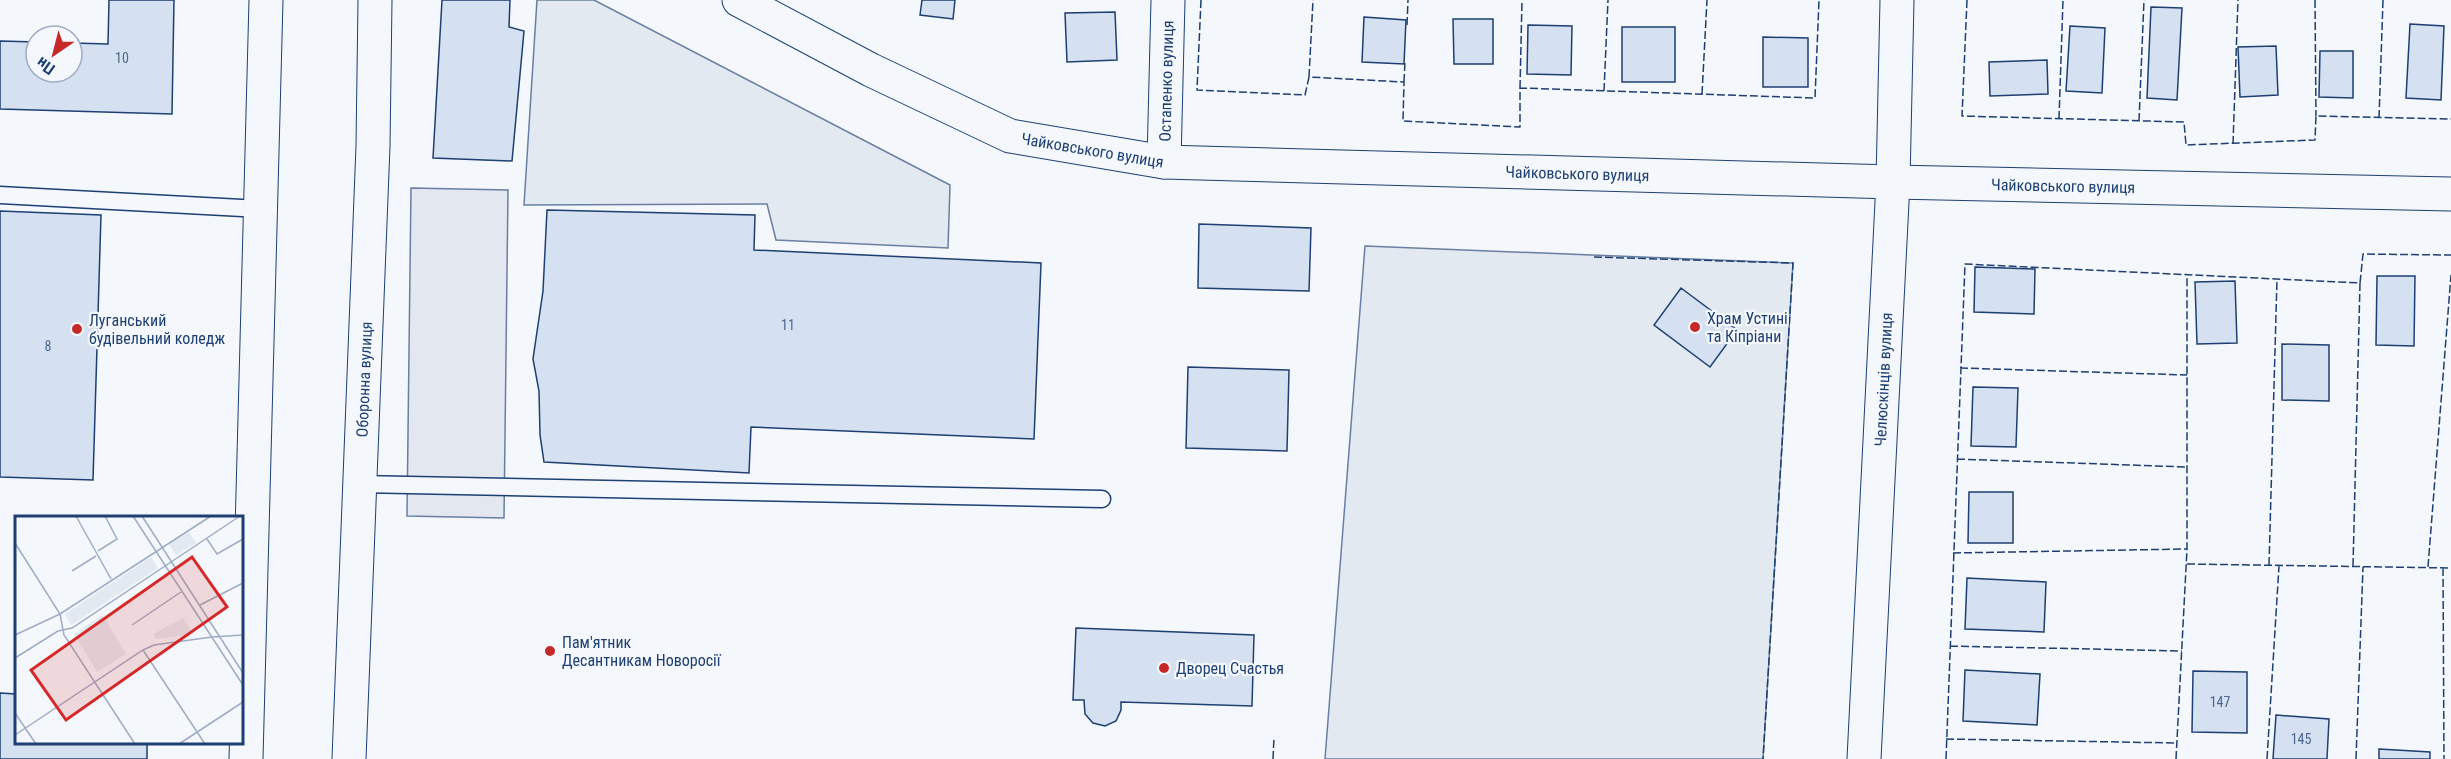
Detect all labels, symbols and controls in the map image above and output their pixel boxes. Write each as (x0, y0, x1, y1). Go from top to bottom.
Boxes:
street label: Остапенко вулиця (1156, 20, 1177, 142)
north arrow (24, 24, 84, 84)
house number: 10 (115, 50, 129, 66)
text: Пн (33, 53, 58, 79)
street label: Чайковського вулиця (1020, 129, 1165, 172)
street label: Чайковського вулиця (1505, 162, 1650, 185)
street label: Чайковського вулиця (1991, 175, 2135, 197)
place label: Храм Устині та Кіпріани (1707, 309, 1788, 346)
place label: Луганський будівельний коледж (89, 311, 225, 348)
street label: Челюскінців вулиця (1871, 312, 1896, 447)
house number: 11 (781, 317, 795, 333)
marker: Храм Устині та Кіпріани (1688, 320, 1702, 334)
street label: Оборонна вулиця (353, 321, 376, 438)
marker: Луганський будівельний коледж (70, 322, 84, 336)
house number: 8 (45, 338, 52, 354)
inset map (15, 516, 243, 744)
place label: Пам'ятник Десантникам Новоросії (562, 633, 722, 670)
marker: Пам'ятник Десантникам Новоросії (543, 644, 557, 658)
place label: Дворец Счастья (1176, 659, 1284, 678)
marker: Дворец Счастья (1157, 661, 1171, 675)
house number: 147 (2210, 694, 2230, 710)
house number: 145 (2291, 731, 2311, 747)

